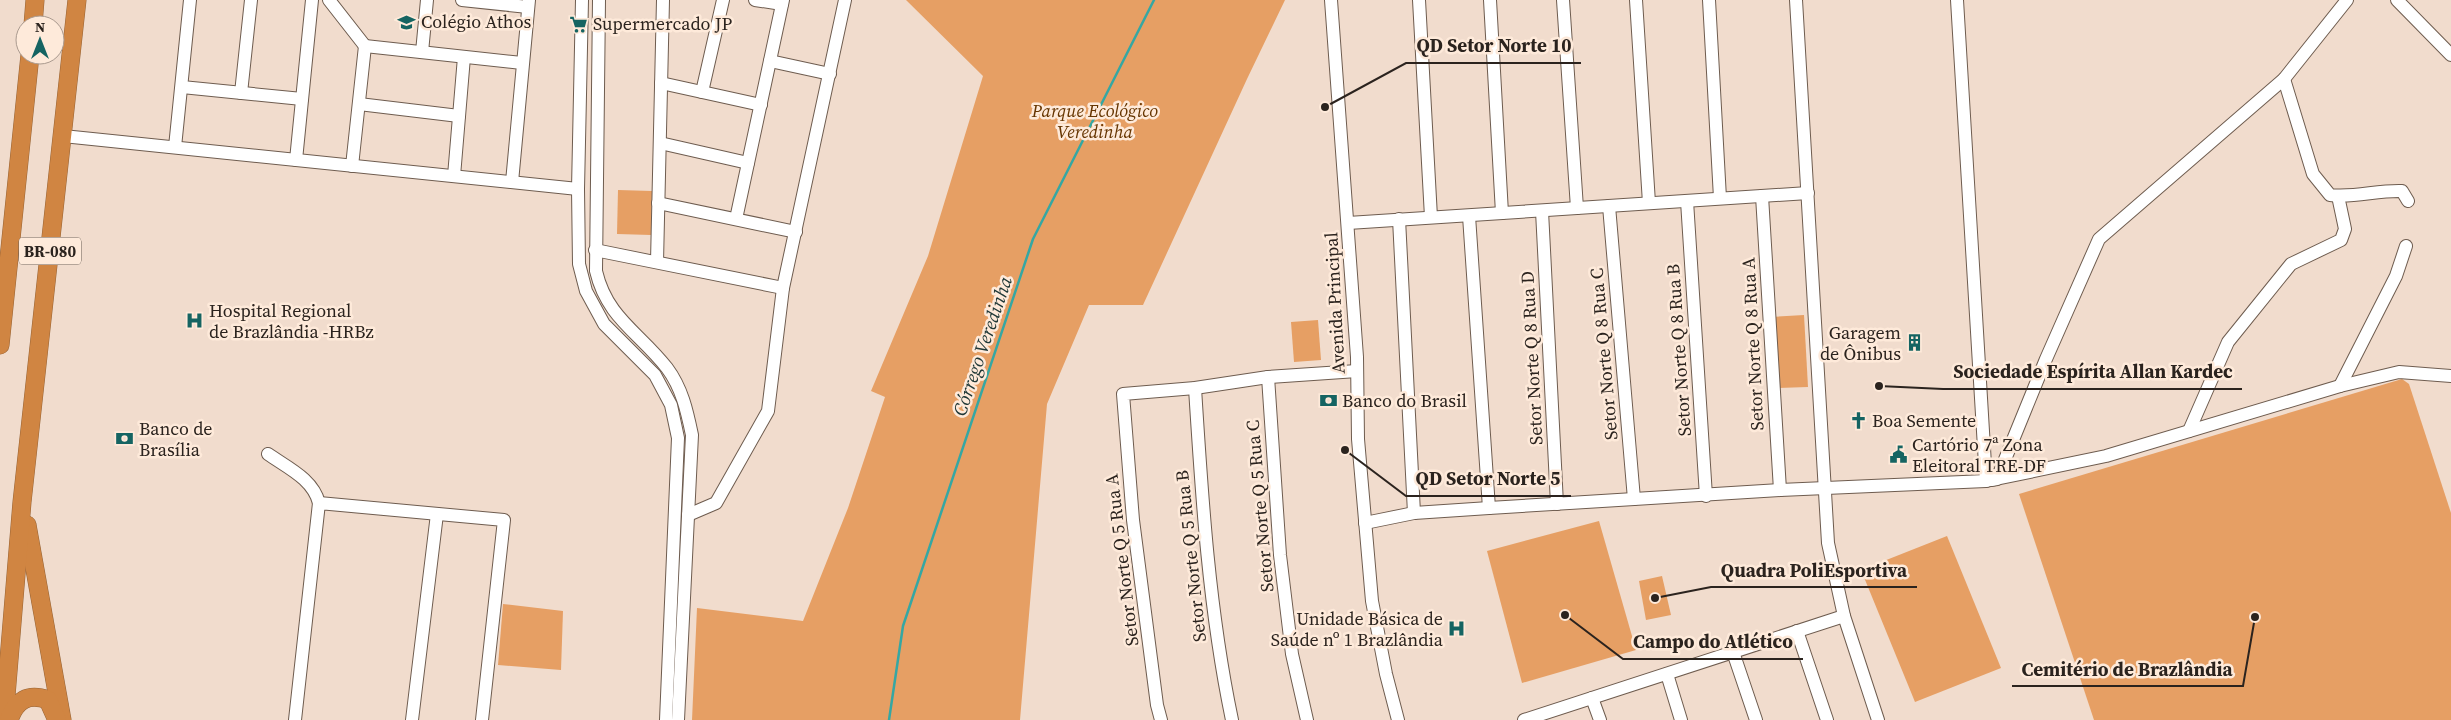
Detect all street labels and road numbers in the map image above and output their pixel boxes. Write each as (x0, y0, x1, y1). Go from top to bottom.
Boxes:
street label: Avenida Principal (1318, 232, 1351, 374)
road number: BR-080 (19, 238, 81, 264)
street label: Setor Norte Q 8 Rua A (1735, 257, 1770, 431)
street label: Setor Norte Q 8 Rua B (1660, 263, 1697, 437)
street label: Setor Norte Q 8 Rua C (1584, 267, 1623, 441)
street label: Setor Norte Q 8 Rua D (1514, 270, 1549, 446)
street label: Setor Norte Q 5 Rua C (1240, 419, 1279, 593)
street label: Setor Norte Q 5 Rua B (1169, 469, 1212, 643)
street label: Setor Norte Q 5 Rua A (1099, 472, 1144, 648)

